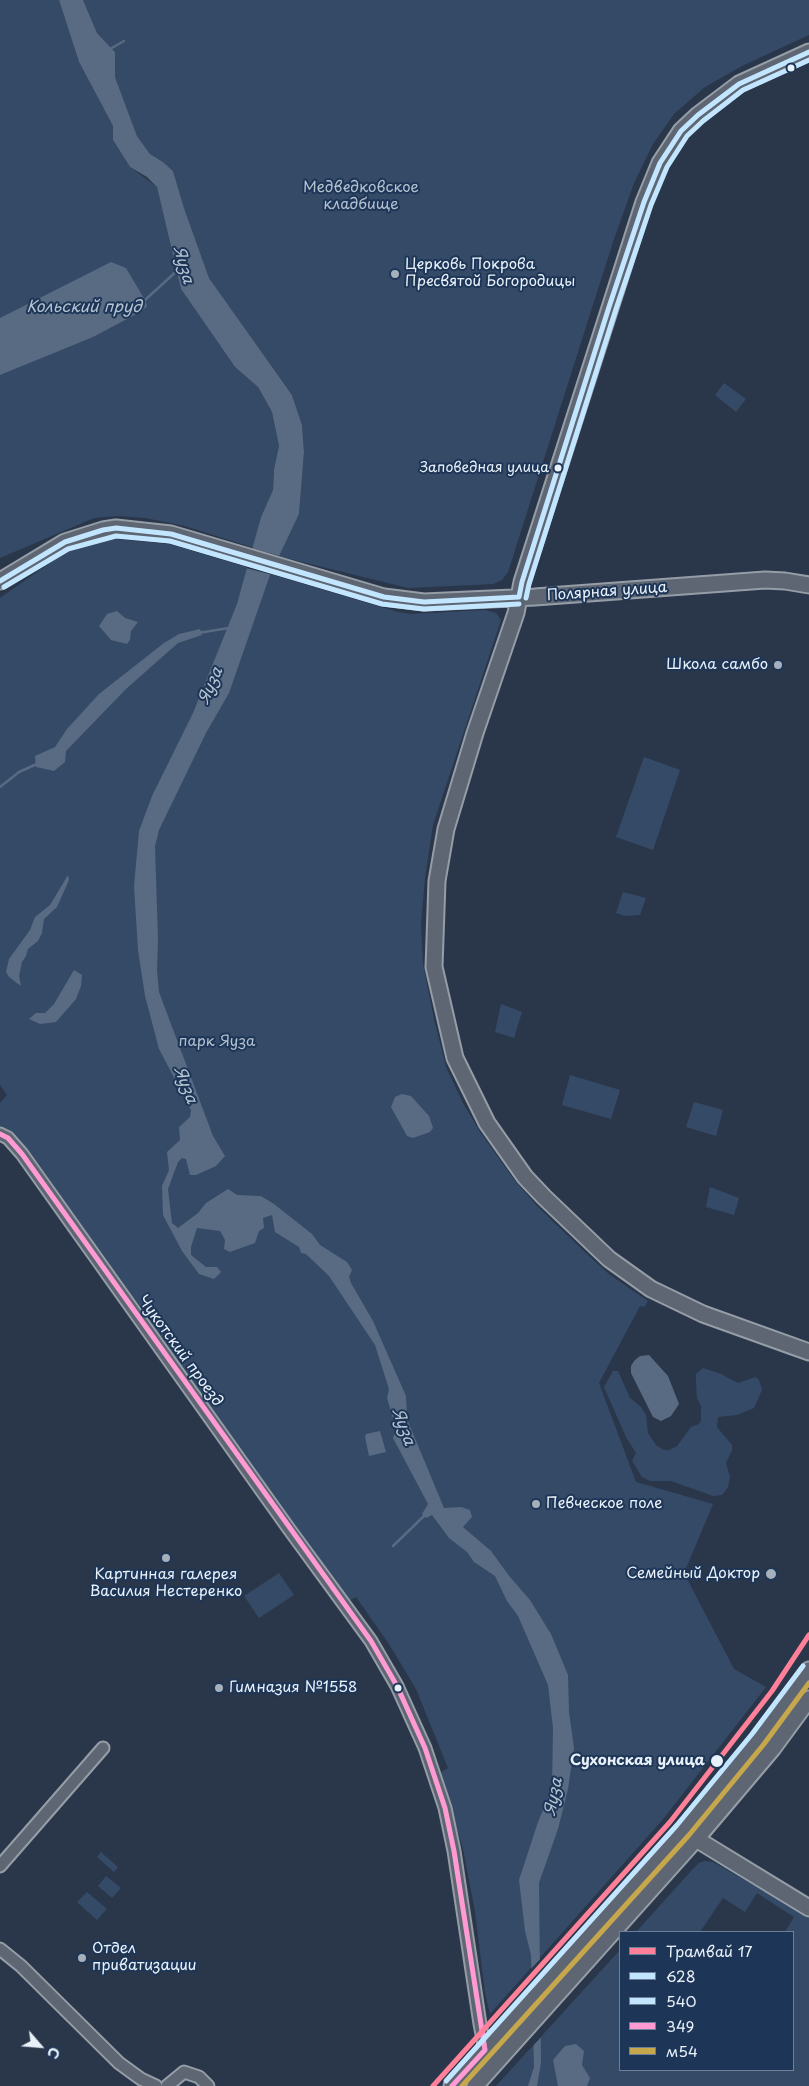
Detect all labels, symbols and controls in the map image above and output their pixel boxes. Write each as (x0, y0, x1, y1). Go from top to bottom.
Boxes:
unlabelled marker (786, 63, 796, 73)
park label: Медведковское кладбище (303, 179, 419, 214)
water label: Яуза (168, 244, 198, 286)
place label: Церковь Покрова Пресвятой Богородицы (405, 256, 575, 291)
marker: Церковь Покрова Пресвятой Богородицы (389, 268, 401, 280)
water label: Кольский пруд (26, 298, 142, 318)
place label: Заповедная улица (420, 460, 549, 476)
marker: Заповедная улица (553, 463, 563, 473)
street label: Полярная улица (546, 579, 668, 605)
place label: Школа самбо (666, 656, 768, 674)
marker: Школа самбо (772, 659, 784, 671)
water label: Яуза (195, 665, 227, 707)
park label: парк Яуза (179, 1033, 255, 1051)
water label: Яуза (169, 1064, 201, 1106)
street label: Чукотский проезд (134, 1292, 226, 1410)
water label: Яуза (387, 1406, 419, 1448)
place label: Певческое поле (546, 1495, 662, 1513)
marker: Певческое поле (530, 1498, 542, 1510)
marker: Картинная галерея Василия Нестеренко (160, 1552, 172, 1564)
place label: Семейный Доктор (626, 1565, 760, 1583)
place label: Картинная галерея Василия Нестеренко (90, 1566, 242, 1601)
marker: Семейный Доктор (764, 1567, 778, 1581)
place label: Гимназия №1558 (229, 1679, 357, 1697)
marker: Гимназия №1558 (213, 1682, 225, 1694)
unlabelled marker (393, 1683, 403, 1693)
place label: Сухонская улица (570, 1752, 705, 1770)
marker: Сухонская улица (709, 1753, 725, 1769)
water label: Яуза (541, 1776, 567, 1818)
legend (619, 1931, 794, 2071)
text: Трамвай 17 (666, 1939, 753, 1962)
place label: Отдел приватизации (92, 1940, 197, 1975)
marker: Отдел приватизации (76, 1952, 88, 1964)
text: 628 (666, 1964, 696, 1987)
text: 540 (666, 1989, 697, 2012)
text: 349 (666, 2014, 694, 2037)
north arrow (15, 2021, 65, 2071)
text: м54 (666, 2039, 698, 2062)
text: С (42, 2044, 66, 2062)

